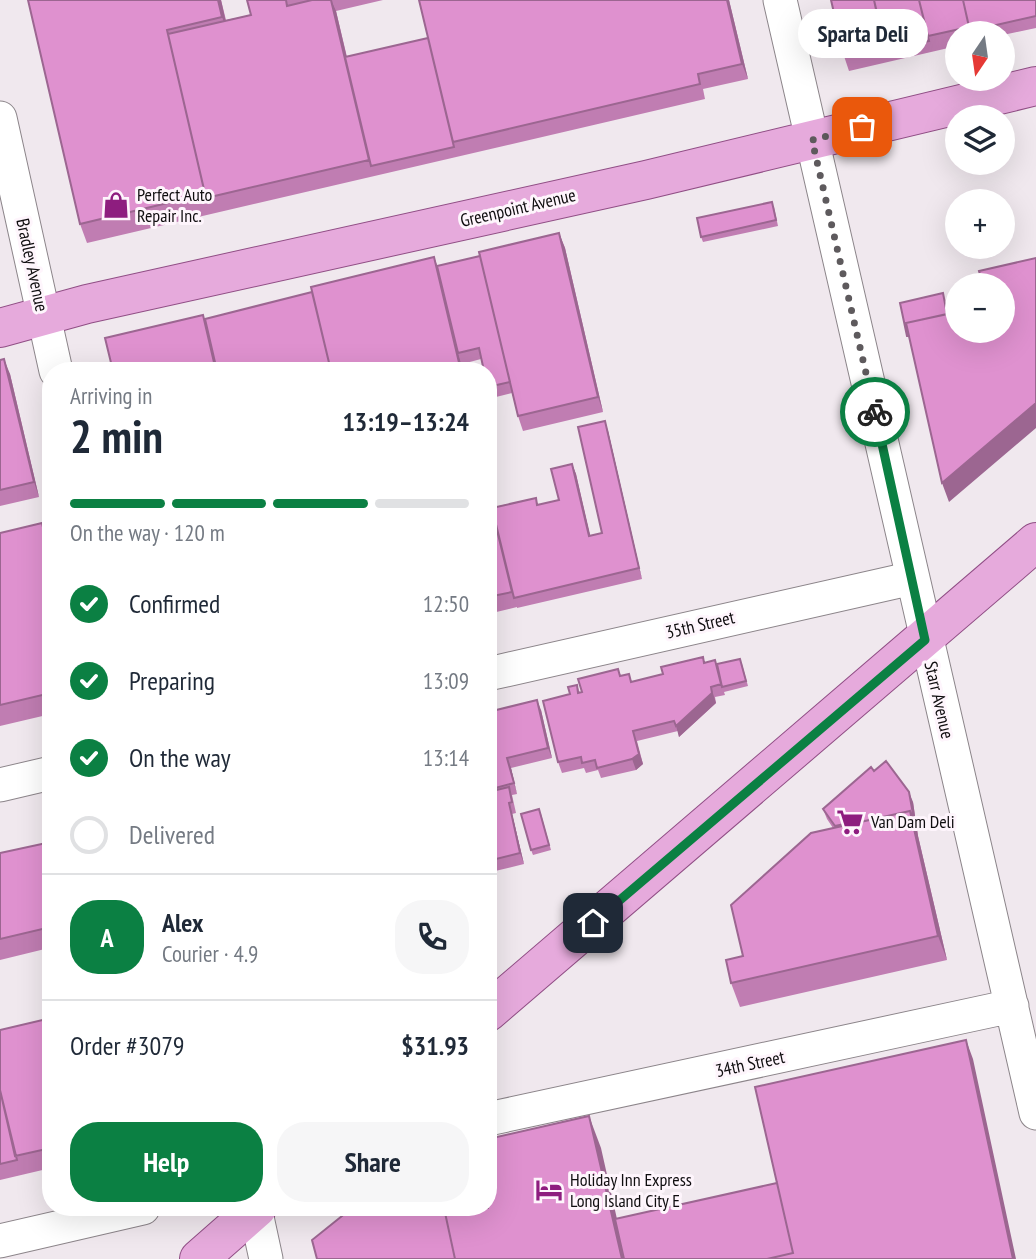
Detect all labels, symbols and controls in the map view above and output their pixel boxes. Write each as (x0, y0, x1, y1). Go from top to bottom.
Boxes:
callout: Sparta Deli (797, 8, 927, 57)
text: Sparta Deli (817, 19, 909, 48)
north arrow (945, 21, 1015, 91)
map controls (945, 21, 1015, 343)
pin (832, 97, 892, 157)
button: layers (945, 105, 1015, 175)
icon: bag (843, 108, 881, 146)
place label: Perfect Auto Repair Inc. (137, 183, 213, 227)
street label: Greenpoint Avenue (458, 183, 578, 232)
button: + (945, 189, 1015, 259)
shop icon: Perfect Auto Repair Inc. (101, 190, 131, 220)
street label: Bradley Avenue (11, 216, 54, 314)
button: − (945, 273, 1015, 343)
courier (840, 377, 910, 447)
text: Arriving in (70, 381, 152, 410)
icon: bike (856, 393, 894, 431)
text: 13:19–13:24 (342, 405, 469, 438)
text: 2 min (70, 406, 163, 466)
text: On the way · 120 m (70, 518, 225, 547)
icon: check (70, 585, 108, 623)
text: Confirmed (129, 587, 220, 620)
text: 12:50 (423, 589, 469, 618)
street label: 35th Street (663, 605, 737, 644)
street label: Starr Avenue (919, 659, 960, 741)
icon: check (70, 662, 108, 700)
text: Preparing (129, 664, 215, 697)
text: 13:09 (423, 666, 469, 695)
icon: check (70, 739, 108, 777)
text: On the way (129, 741, 231, 774)
text: 13:14 (423, 743, 469, 772)
supermarket icon: Van Dam Deli (835, 807, 865, 837)
place label: Van Dam Deli (870, 810, 955, 833)
text: Delivered (129, 818, 215, 851)
pin (563, 893, 623, 953)
button: phone (395, 900, 469, 974)
icon: home (574, 904, 612, 942)
text: Alex (162, 906, 203, 939)
text: A (100, 921, 114, 954)
text: Courier · 4.9 (162, 939, 258, 968)
text: Order #3079 (70, 1029, 185, 1062)
text: $31.93 (401, 1029, 469, 1062)
street label: 34th Street (713, 1045, 787, 1082)
button: Help (70, 1122, 263, 1202)
button: Share (277, 1122, 469, 1202)
place label: Holiday Inn Express Long Island City E (570, 1168, 692, 1212)
hotel icon: Holiday Inn Express Long Island City E (534, 1175, 564, 1205)

